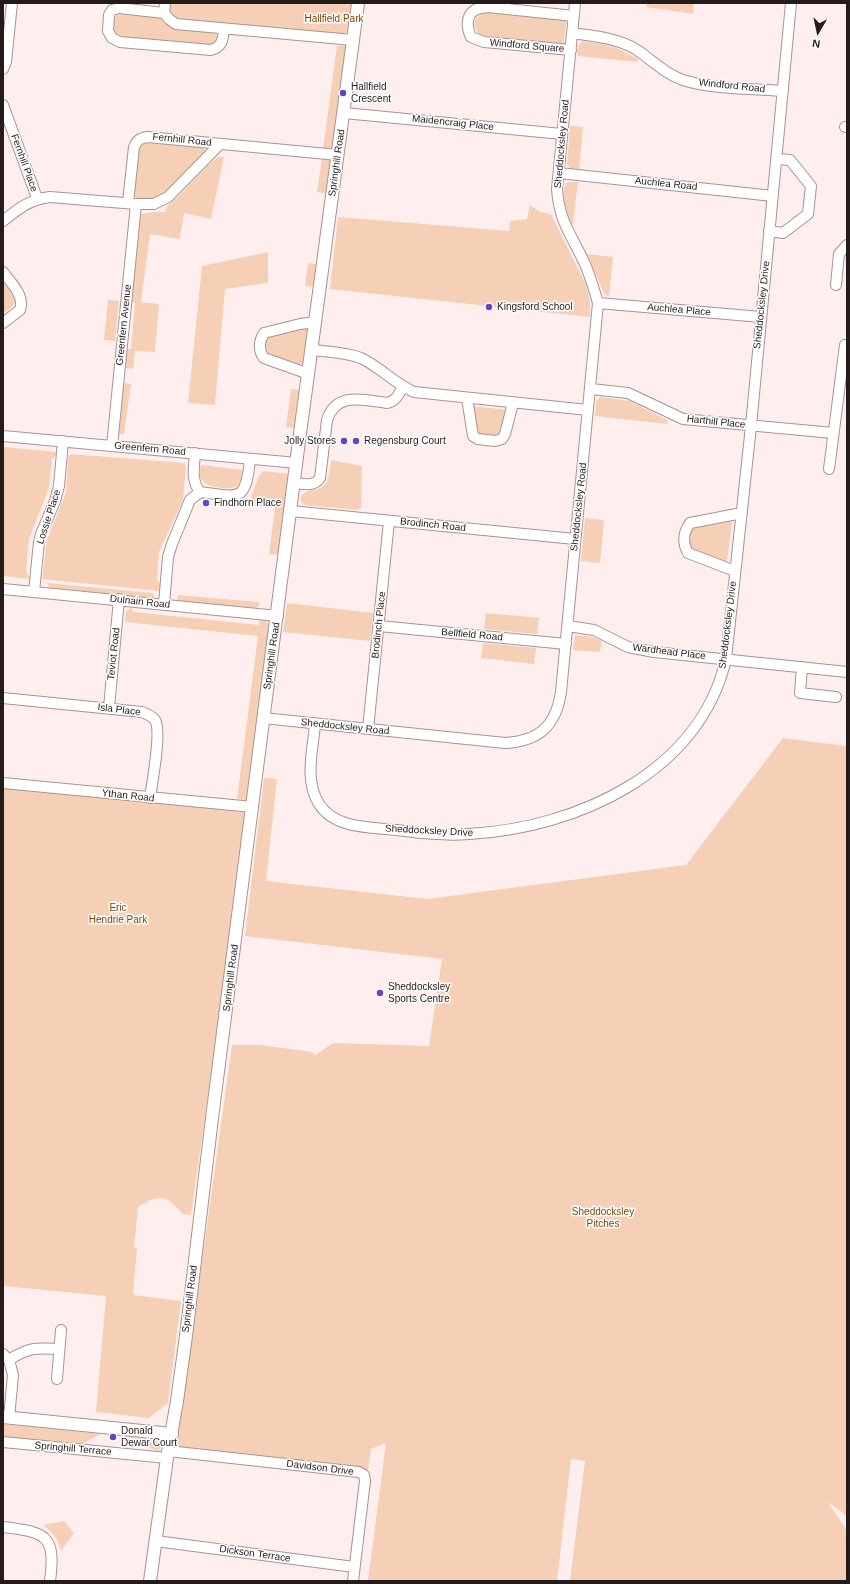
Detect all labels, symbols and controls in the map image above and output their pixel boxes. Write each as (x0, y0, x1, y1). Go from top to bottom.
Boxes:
north arrow (798, 12, 838, 52)
park label: Hallfield Park (305, 13, 363, 25)
street label: Windford Square (489, 37, 565, 55)
text: N (811, 37, 821, 50)
street label: Windford Road (698, 77, 766, 95)
place label: Hallfield Crescent (351, 81, 391, 104)
marker: Hallfield Crescent (338, 88, 348, 98)
street label: Sheddocksley Road (552, 99, 572, 189)
street label: Maidencraig Place (411, 113, 495, 133)
street label: Springhill Road (326, 129, 348, 197)
street label: Fernhill Road (152, 131, 212, 149)
street label: Fernhill Place (8, 132, 40, 194)
street label: Auchlea Road (634, 175, 698, 193)
street label: Sheddocksley Drive (751, 260, 773, 350)
street label: Greenfern Avenue (114, 284, 134, 366)
place label: Kingsford School (497, 301, 573, 313)
street label: Auchlea Place (647, 301, 711, 319)
marker: Kingsford School (484, 302, 494, 312)
street label: Harthill Place (686, 413, 746, 431)
place label: Jolly Stores (284, 435, 336, 447)
place label: Regensburg Court (364, 435, 446, 447)
marker: Jolly Stores (339, 436, 349, 446)
marker: Regensburg Court (351, 436, 361, 446)
street label: Greenfern Road (114, 440, 186, 458)
street label: Sheddocksley Road (568, 462, 590, 552)
street label: Lossie Place (35, 488, 63, 546)
place label: Findhorn Place (214, 497, 281, 509)
marker: Findhorn Place (201, 498, 211, 508)
street label: Brodinch Road (399, 516, 467, 534)
street label: Sheddocksley Drive (717, 580, 739, 670)
street label: Brodinch Place (370, 591, 388, 659)
street label: Dulnain Road (109, 593, 171, 611)
street label: Springhill Road (261, 622, 283, 690)
street label: Bellfield Road (441, 626, 503, 644)
street label: Teviot Road (105, 627, 123, 681)
street label: Wardhead Place (632, 642, 706, 662)
street label: Isla Place (97, 701, 141, 719)
street label: Sheddocksley Road (300, 716, 390, 738)
street label: Ythan Road (101, 787, 155, 805)
street label: Sheddocksley Drive (385, 823, 473, 839)
park label: Eric Hendrie Park (89, 902, 147, 926)
street label: Springhill Road (221, 944, 241, 1012)
place label: Sheddocksley Sports Centre (388, 981, 450, 1004)
marker: Sheddocksley Sports Centre (375, 988, 385, 998)
park label: Sheddocksley Pitches (572, 1206, 634, 1230)
street label: Springhill Road (180, 1265, 200, 1333)
place label: Donald Dewar Court (121, 1425, 177, 1448)
marker: Donald Dewar Court (108, 1432, 118, 1442)
street label: Springhill Terrace (34, 1440, 112, 1458)
street label: Davidson Drive (286, 1458, 354, 1478)
street label: Dickson Terrace (219, 1543, 291, 1565)

